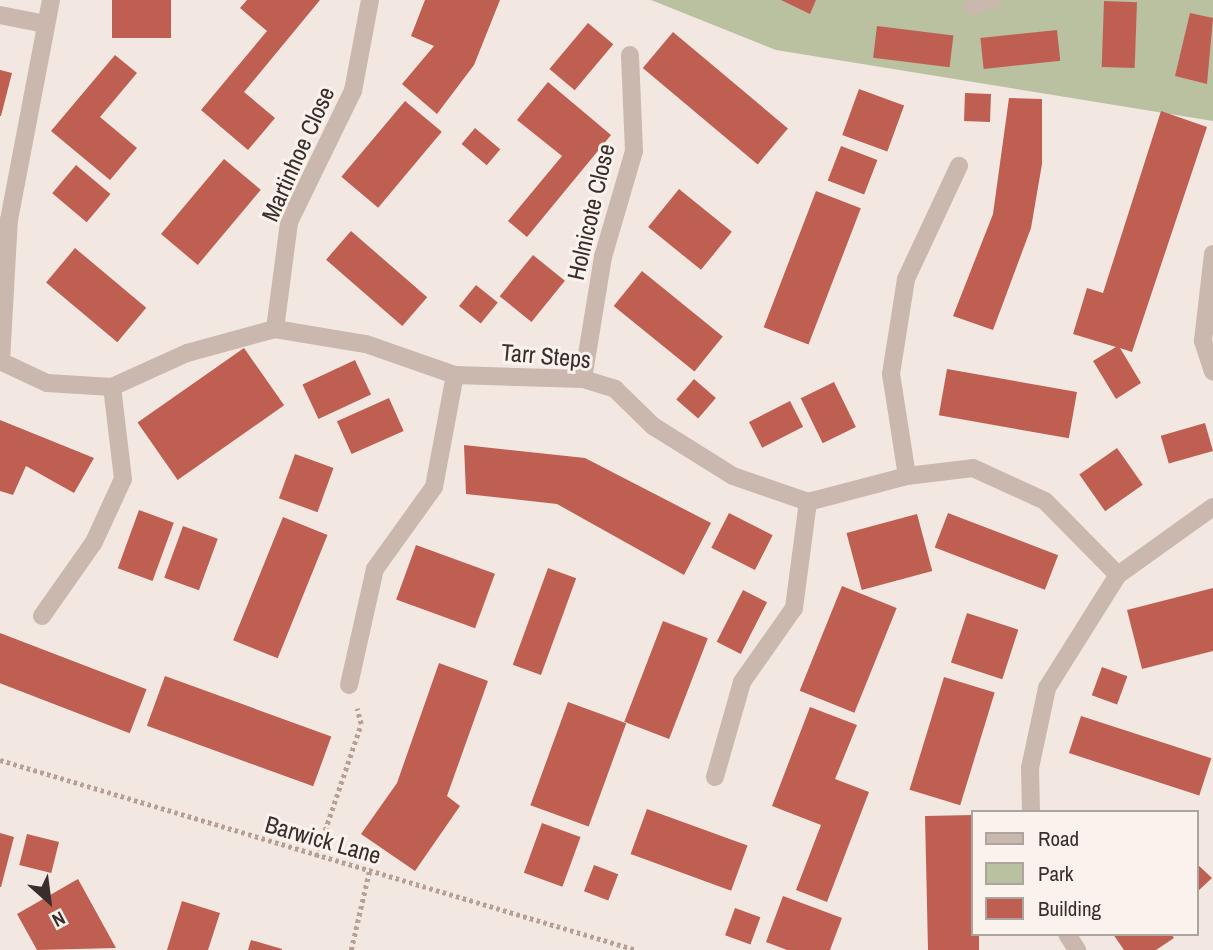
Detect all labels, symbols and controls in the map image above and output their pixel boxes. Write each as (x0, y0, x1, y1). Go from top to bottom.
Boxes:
street label: Martinhoe Close (255, 82, 341, 226)
street label: Holnicote Close (561, 141, 621, 283)
street label: Tarr Steps (500, 338, 592, 374)
street label: Barwick Lane (262, 810, 384, 870)
legend (972, 810, 1199, 936)
text: Road (1038, 824, 1079, 853)
text: Park (1038, 859, 1073, 888)
north arrow (14, 866, 84, 936)
text: Building (1038, 894, 1101, 923)
text: N (48, 905, 70, 934)

